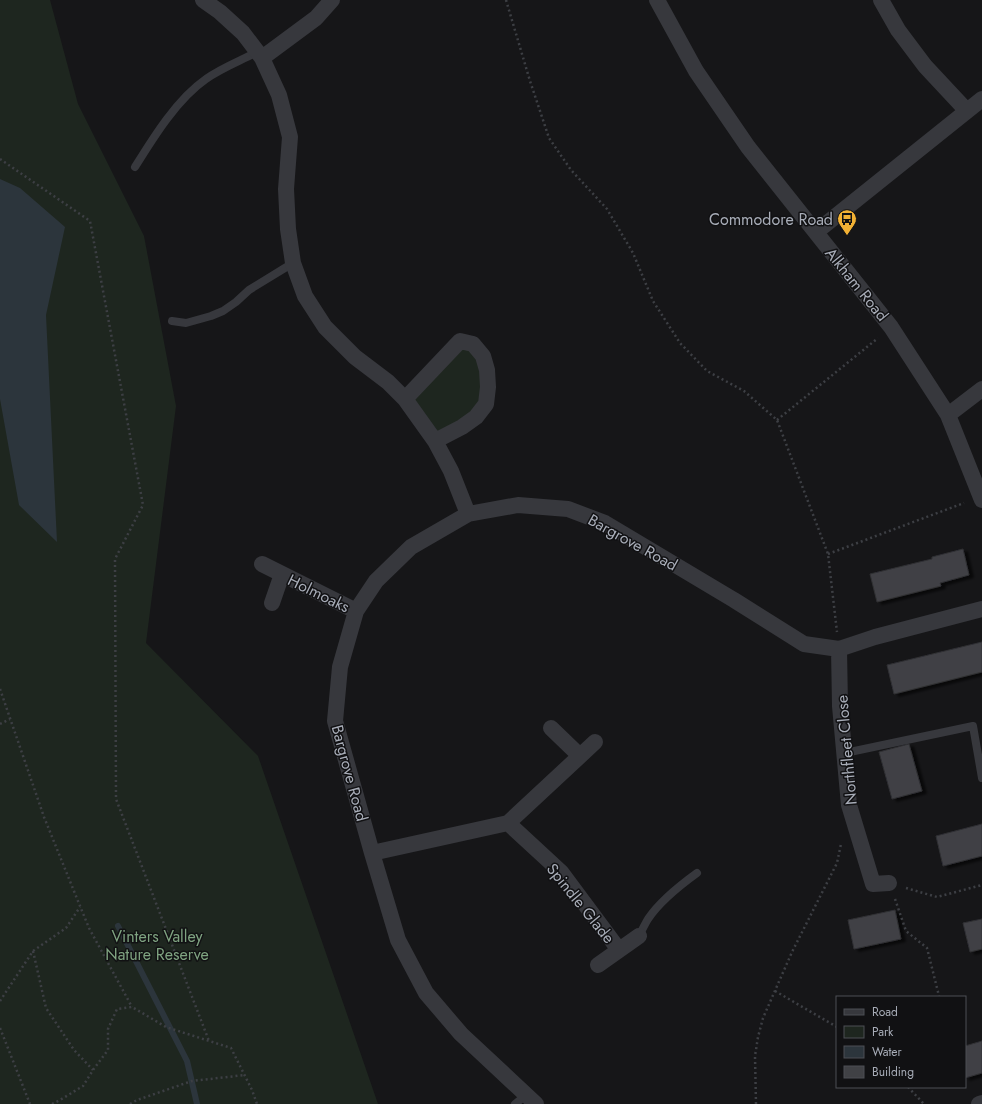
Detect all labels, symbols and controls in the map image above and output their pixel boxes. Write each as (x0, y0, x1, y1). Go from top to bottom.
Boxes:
place label: Commodore Road (709, 208, 833, 231)
bus stop icon: Commodore Road (836, 208, 858, 236)
street label: Alkham Road (820, 242, 894, 326)
street label: Bargrove Road (584, 508, 682, 577)
street label: Holmoaks (284, 569, 354, 618)
street label: Northfleet Close (830, 694, 863, 806)
street label: Bargrove Road (326, 722, 373, 824)
street label: Spindle Glade (541, 858, 620, 948)
park label: Vinters Valley Nature Reserve (105, 925, 209, 966)
legend (836, 996, 966, 1088)
text: Road (872, 1003, 898, 1021)
text: Park (872, 1023, 894, 1041)
text: Water (872, 1043, 903, 1061)
text: Building (872, 1063, 914, 1081)

